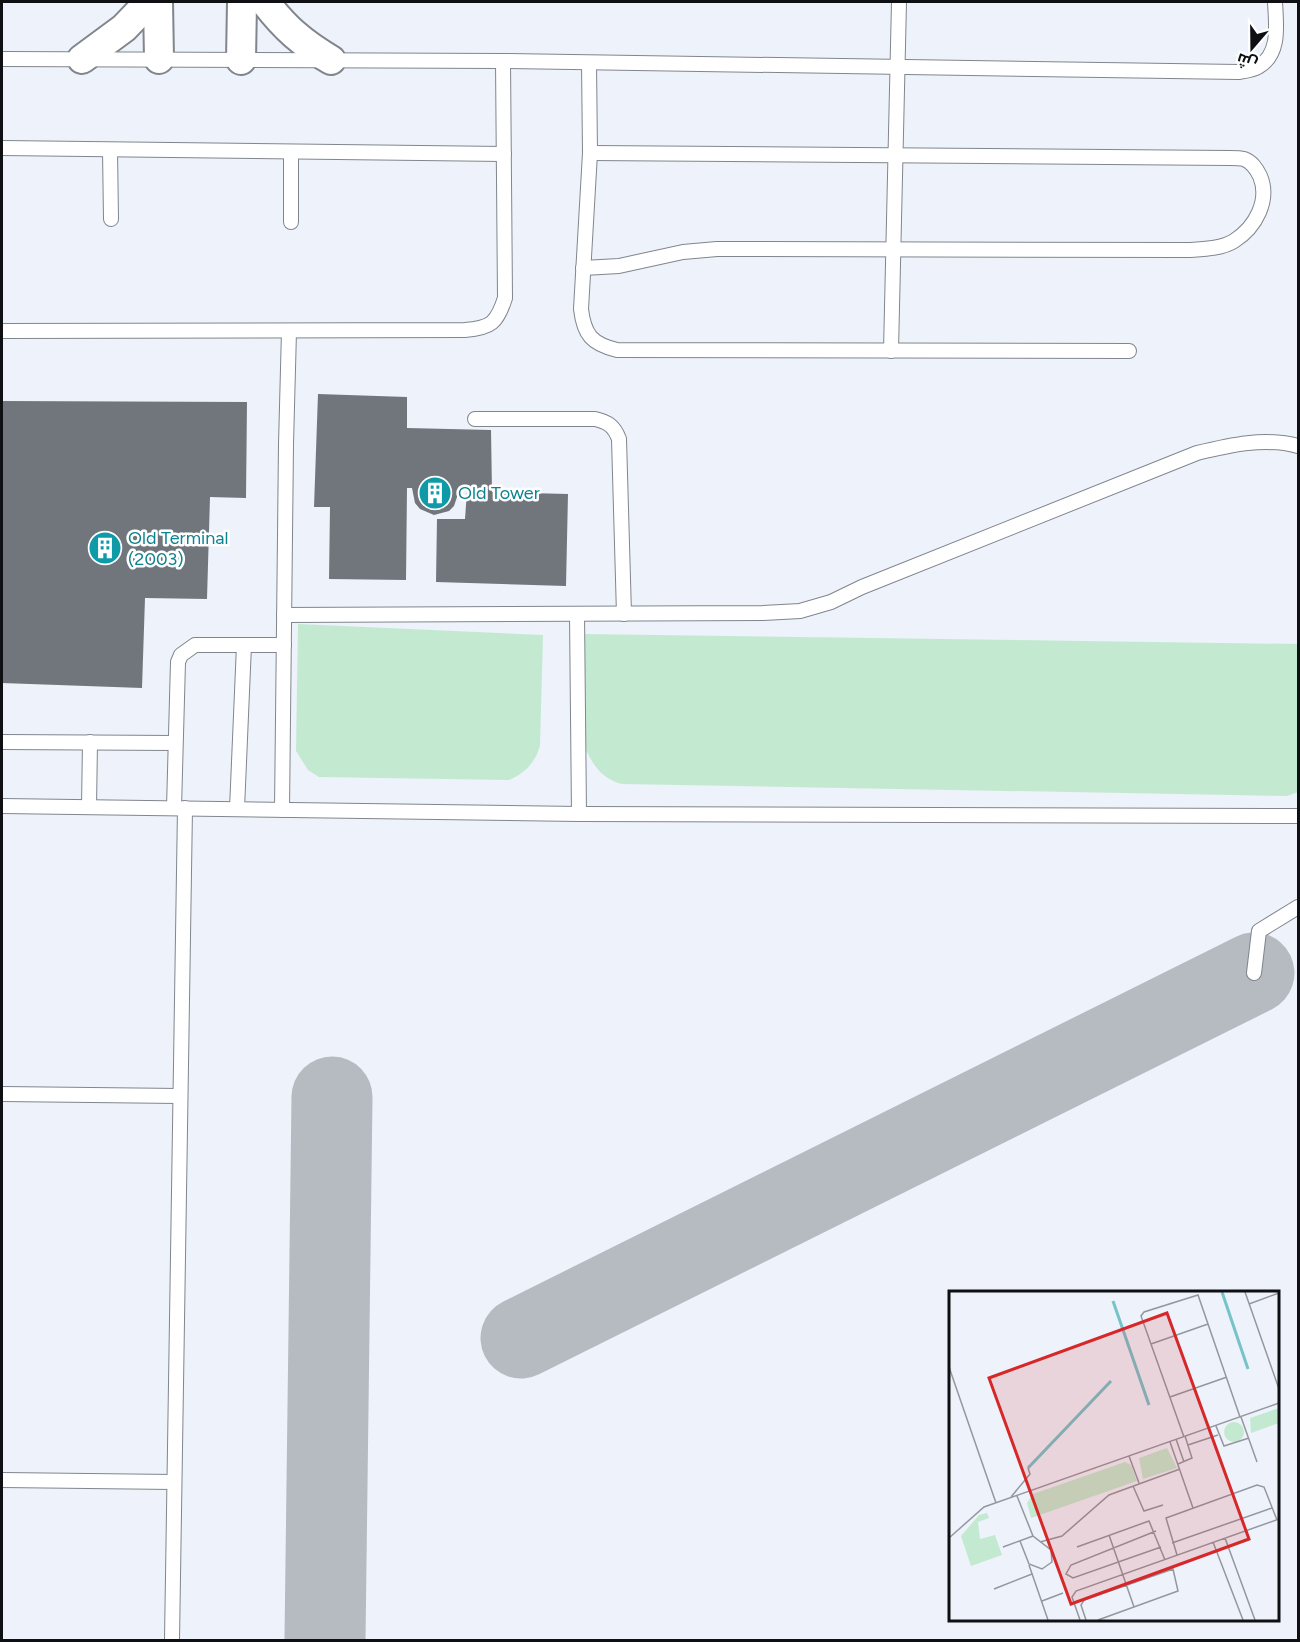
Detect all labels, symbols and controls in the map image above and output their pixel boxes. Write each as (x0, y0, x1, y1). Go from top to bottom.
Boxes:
north arrow (1222, 18, 1282, 78)
text: ش (1234, 49, 1260, 74)
building icon: Old Tower (417, 475, 453, 511)
place label: Old Tower (458, 482, 540, 504)
place label: Old Terminal (2003) (128, 527, 228, 570)
building icon: Old Terminal (2003) (87, 530, 123, 566)
inset map (949, 1291, 1279, 1621)

